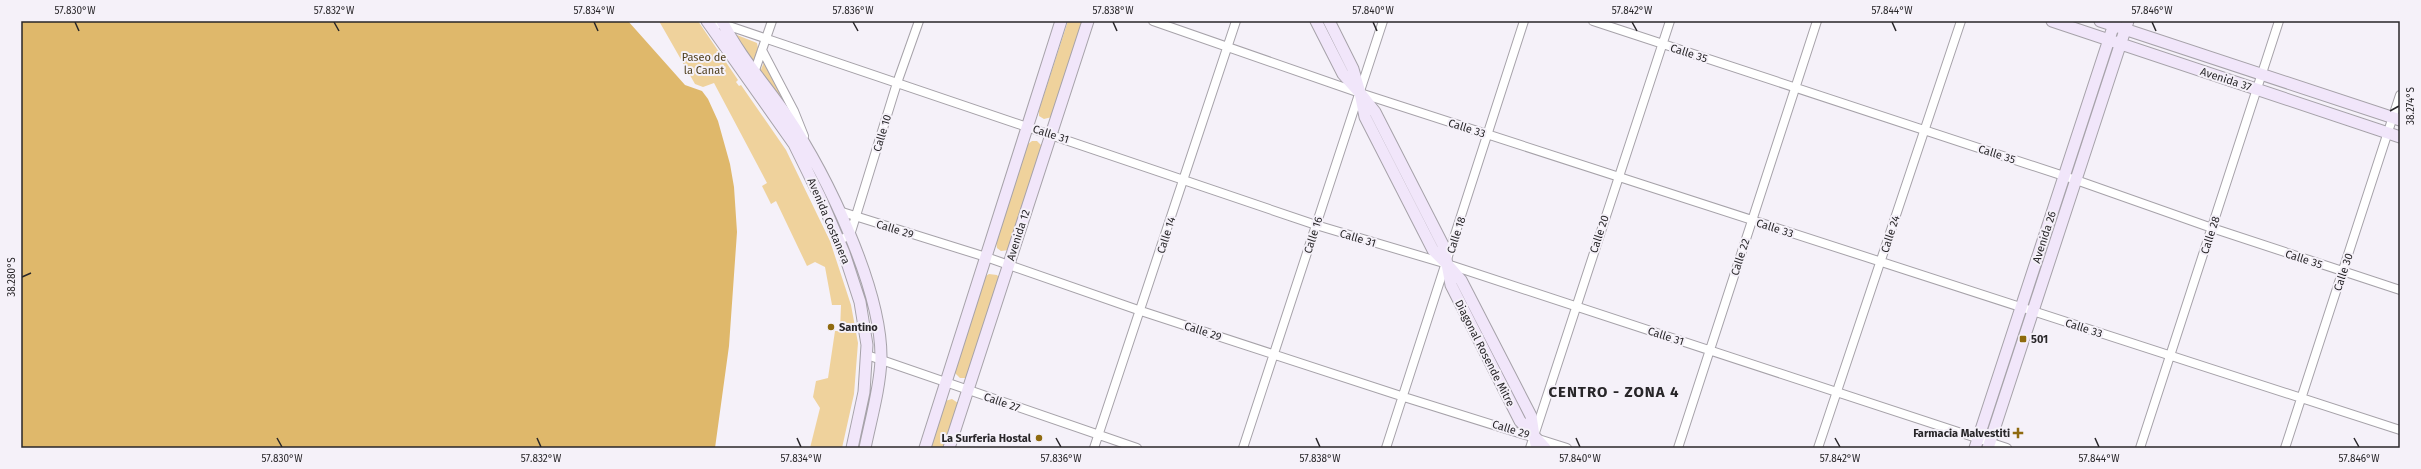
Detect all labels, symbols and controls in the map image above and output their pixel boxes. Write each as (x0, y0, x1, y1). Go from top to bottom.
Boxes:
text: 57.830°W (54, 5, 96, 17)
text: 57.832°W (314, 5, 355, 17)
text: 57.834°W (574, 5, 615, 17)
text: 57.836°W (833, 5, 874, 17)
text: 57.838°W (1092, 5, 1134, 17)
text: 57.840°W (1352, 5, 1394, 17)
text: 57.842°W (1612, 5, 1653, 17)
text: 57.844°W (1871, 5, 1913, 17)
text: 57.846°W (2131, 5, 2173, 17)
street label: Calle 35 (1669, 41, 1709, 66)
park label: Paseo de la Canat (682, 51, 726, 77)
street label: Avenida 37 (2199, 65, 2253, 94)
text: 38.274°S (2405, 87, 2417, 125)
street label: Calle 10 (871, 113, 894, 153)
street label: Calle 33 (1447, 116, 1487, 141)
street label: Calle 31 (1031, 123, 1071, 146)
street label: Calle 35 (1977, 142, 2017, 167)
street label: Avenida Costanera (805, 176, 853, 266)
street label: Avenida 12 (1004, 208, 1033, 262)
street label: Avenida 26 (2030, 209, 2059, 265)
street label: Calle 20 (1587, 214, 1612, 255)
street label: Calle 24 (1878, 214, 1903, 254)
street label: Calle 14 (1154, 215, 1179, 255)
street label: Calle 16 (1301, 215, 1326, 255)
street label: Calle 18 (1444, 215, 1469, 255)
street label: Calle 28 (2198, 215, 2223, 256)
street label: Calle 33 (1755, 216, 1795, 241)
street label: Calle 29 (875, 218, 915, 241)
street label: Calle 31 (1338, 227, 1378, 250)
street label: Calle 22 (1728, 237, 1753, 277)
street label: Calle 35 (2284, 247, 2324, 272)
street label: Calle 30 (2331, 252, 2356, 293)
text: 38.280°S (6, 257, 18, 297)
street label: Diagonal Rosende Mitre (1452, 298, 1517, 409)
street label: Calle 33 (2064, 316, 2104, 341)
street label: Calle 29 (1183, 319, 1223, 344)
place label: Santino (839, 321, 878, 334)
marker: Santino (826, 322, 836, 332)
street label: Calle 31 (1646, 325, 1686, 348)
place label: 501 (2031, 333, 2048, 346)
marker: 501 (2018, 334, 2028, 344)
district label: CENTRO - ZONA 4 (1548, 383, 1680, 401)
street label: Calle 27 (982, 390, 1022, 415)
street label: Calle 29 (1491, 418, 1531, 441)
place label: Farmacia Malvestiti (1913, 427, 2010, 440)
marker: Farmacia Malvestiti (2013, 428, 2023, 438)
place label: La Surferia Hostal (941, 432, 1032, 445)
marker: La Surferia Hostal (1034, 433, 1044, 443)
text: 57.830°W (261, 453, 303, 465)
text: 57.832°W (521, 453, 562, 465)
text: 57.834°W (781, 453, 822, 465)
text: 57.836°W (1041, 453, 1082, 465)
text: 57.838°W (1299, 453, 1341, 465)
text: 57.840°W (1559, 453, 1601, 465)
text: 57.842°W (1820, 453, 1861, 465)
text: 57.844°W (2078, 453, 2120, 465)
text: 57.846°W (2338, 453, 2380, 465)

